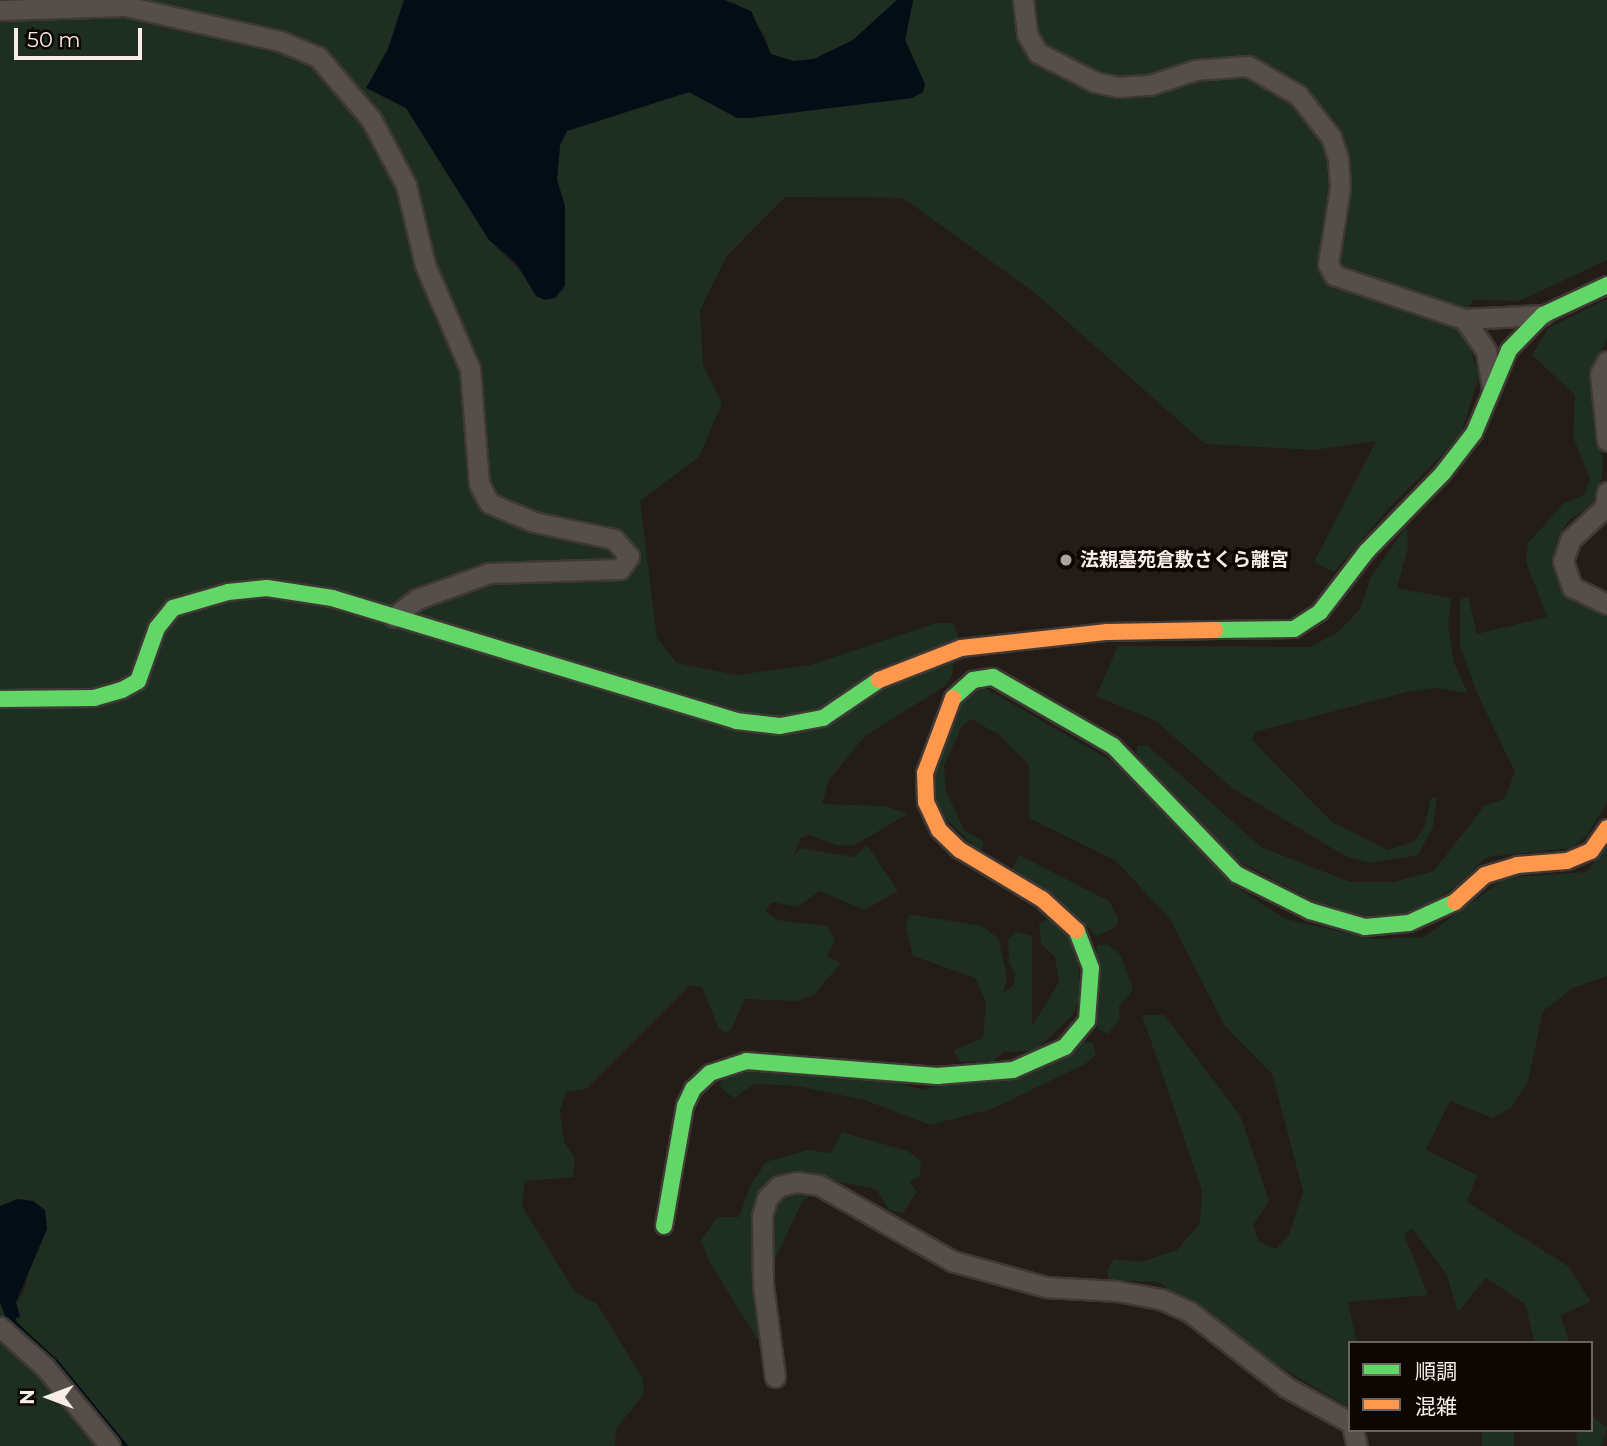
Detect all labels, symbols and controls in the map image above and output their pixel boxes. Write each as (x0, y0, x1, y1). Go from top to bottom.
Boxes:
scale bar (18, 14, 145, 58)
text: 50 m (27, 27, 81, 52)
place label: 法親墓苑倉敷さくら離宮 (1080, 549, 1289, 571)
marker: 法親墓苑倉敷さくら離宮 (1058, 552, 1074, 568)
legend (1348, 1341, 1593, 1432)
text: 順調 (1415, 1359, 1457, 1384)
north arrow (14, 1362, 84, 1432)
text: N (16, 1389, 39, 1405)
text: 混雑 (1415, 1394, 1457, 1419)

